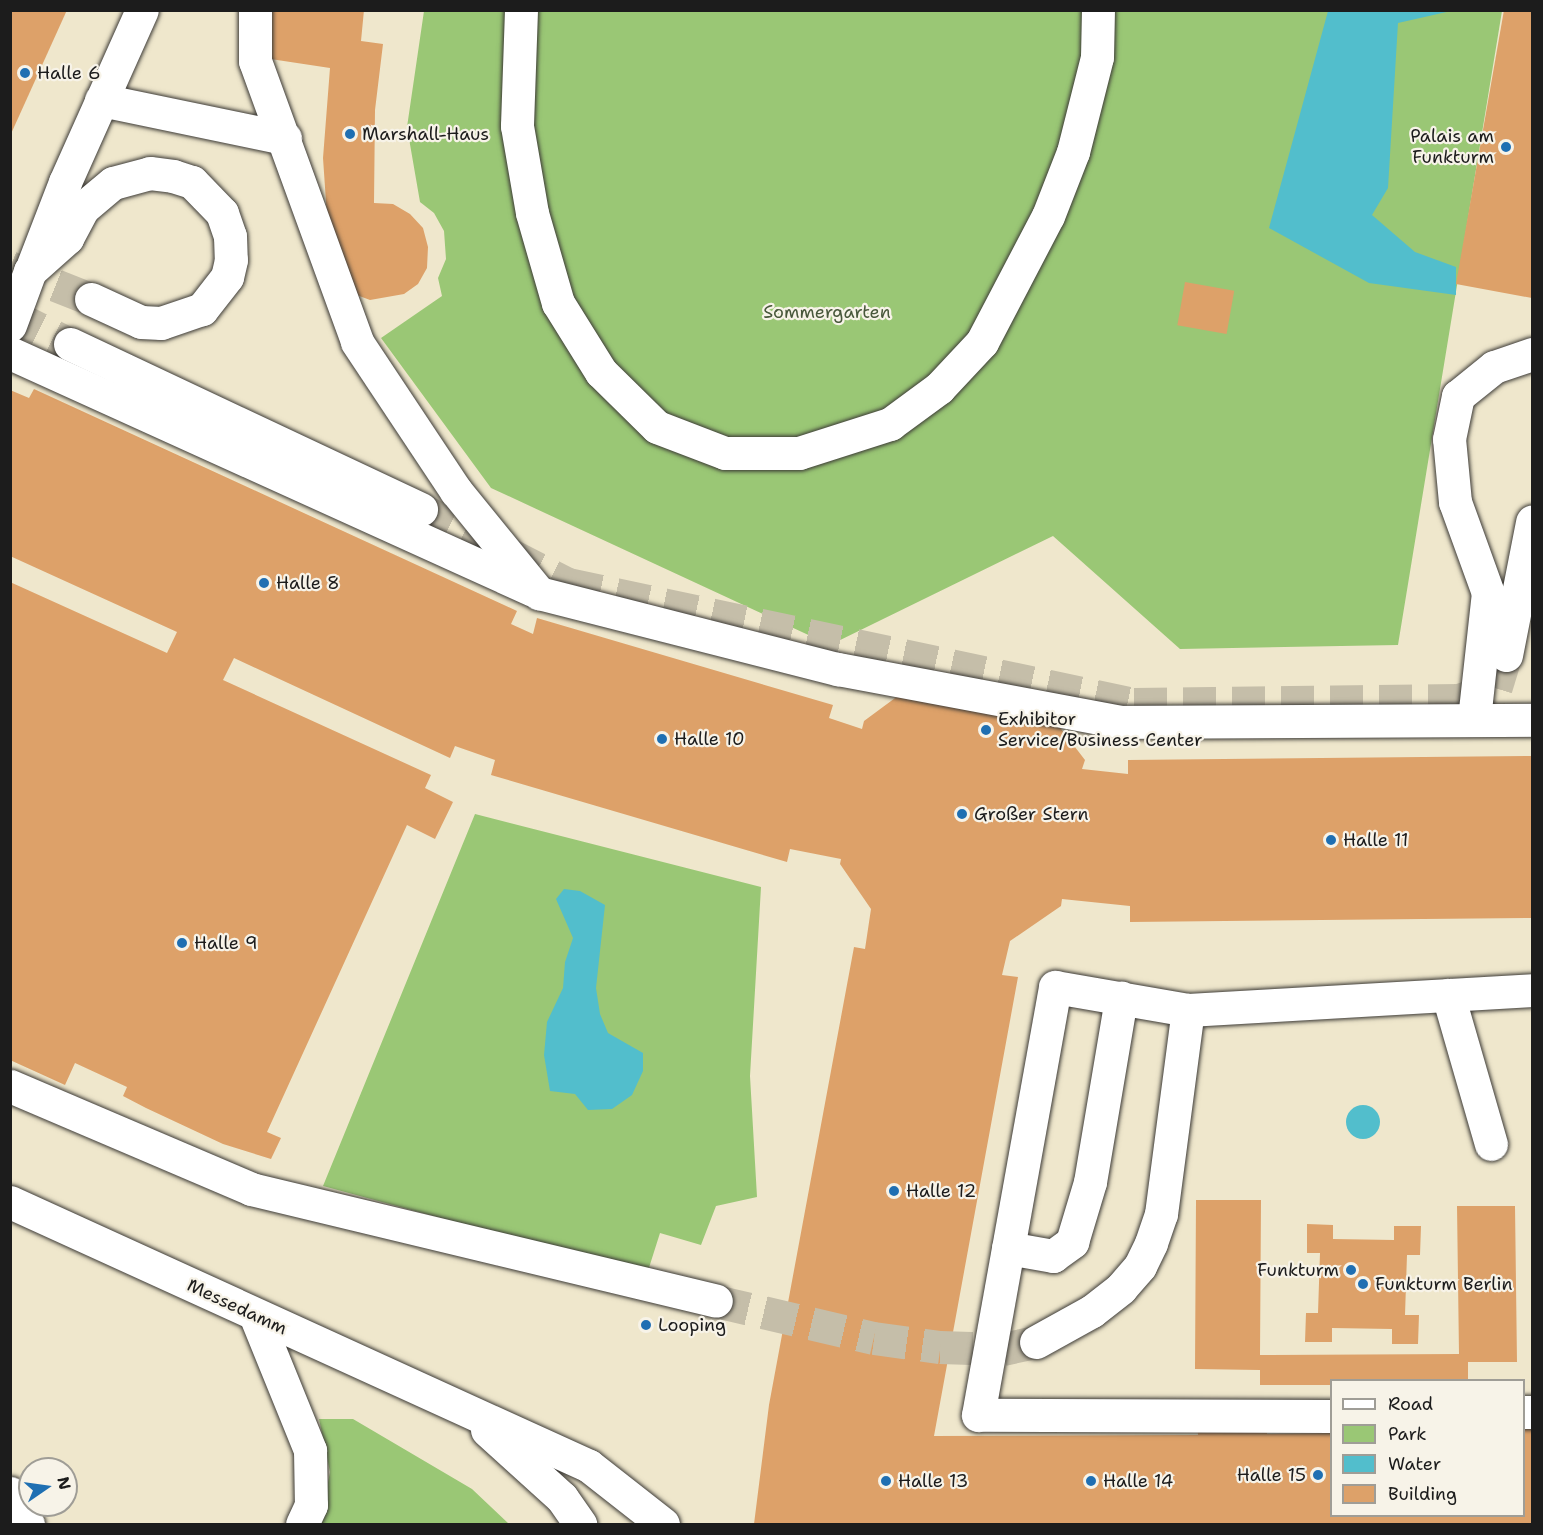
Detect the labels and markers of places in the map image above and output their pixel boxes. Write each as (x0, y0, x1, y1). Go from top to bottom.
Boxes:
place label: Halle 6 (37, 62, 101, 84)
marker: Halle 6 (18, 66, 32, 80)
place label: Marshall-Haus (362, 123, 489, 145)
place label: Palais am Funkturm (1410, 126, 1494, 168)
marker: Marshall-Haus (343, 127, 357, 141)
marker: Palais am Funkturm (1499, 140, 1513, 154)
place label: Halle 8 (276, 572, 340, 594)
marker: Halle 8 (257, 576, 271, 590)
place label: Exhibitor Service/Business Center (998, 709, 1202, 752)
marker: Exhibitor Service/Business Center (979, 723, 993, 737)
place label: Halle 10 (674, 728, 745, 750)
marker: Halle 10 (655, 732, 669, 746)
place label: Großer Stern (974, 803, 1088, 825)
marker: Großer Stern (955, 807, 969, 821)
place label: Halle 11 (1343, 829, 1408, 851)
marker: Halle 11 (1324, 833, 1338, 847)
place label: Halle 9 (194, 932, 258, 954)
marker: Halle 9 (175, 936, 189, 950)
place label: Halle 12 (906, 1180, 976, 1202)
marker: Halle 12 (887, 1184, 901, 1198)
place label: Funkturm (1257, 1259, 1339, 1281)
marker: Funkturm (1344, 1263, 1358, 1277)
place label: Funkturm Berlin (1375, 1273, 1512, 1295)
marker: Funkturm Berlin (1356, 1277, 1370, 1291)
place label: Looping (658, 1314, 726, 1336)
marker: Looping (639, 1318, 653, 1332)
place label: Halle 15 (1237, 1464, 1306, 1486)
marker: Halle 15 (1311, 1468, 1325, 1482)
place label: Halle 13 (898, 1470, 968, 1492)
place label: Halle 14 (1103, 1470, 1173, 1492)
marker: Halle 13 (879, 1474, 893, 1488)
marker: Halle 14 (1084, 1474, 1098, 1488)

